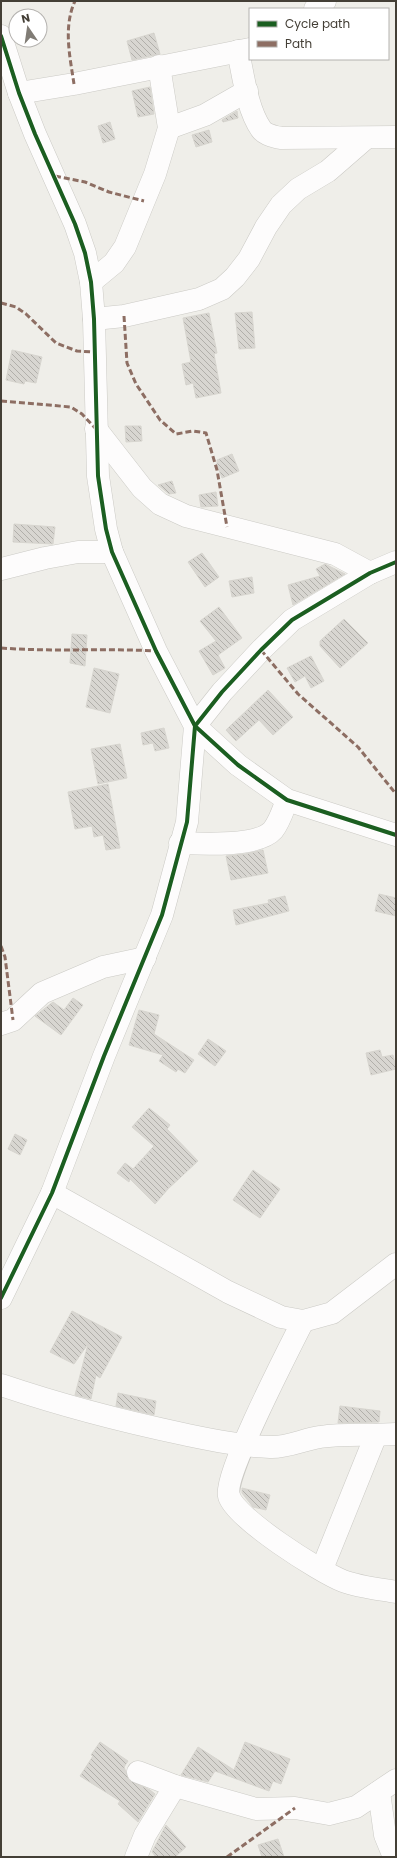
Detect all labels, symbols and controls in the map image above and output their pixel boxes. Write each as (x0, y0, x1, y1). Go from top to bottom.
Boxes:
north arrow (8, 8, 48, 48)
legend (249, 8, 389, 60)
text: N (20, 10, 32, 27)
text: Cycle path (285, 15, 350, 32)
text: Path (285, 35, 312, 52)

